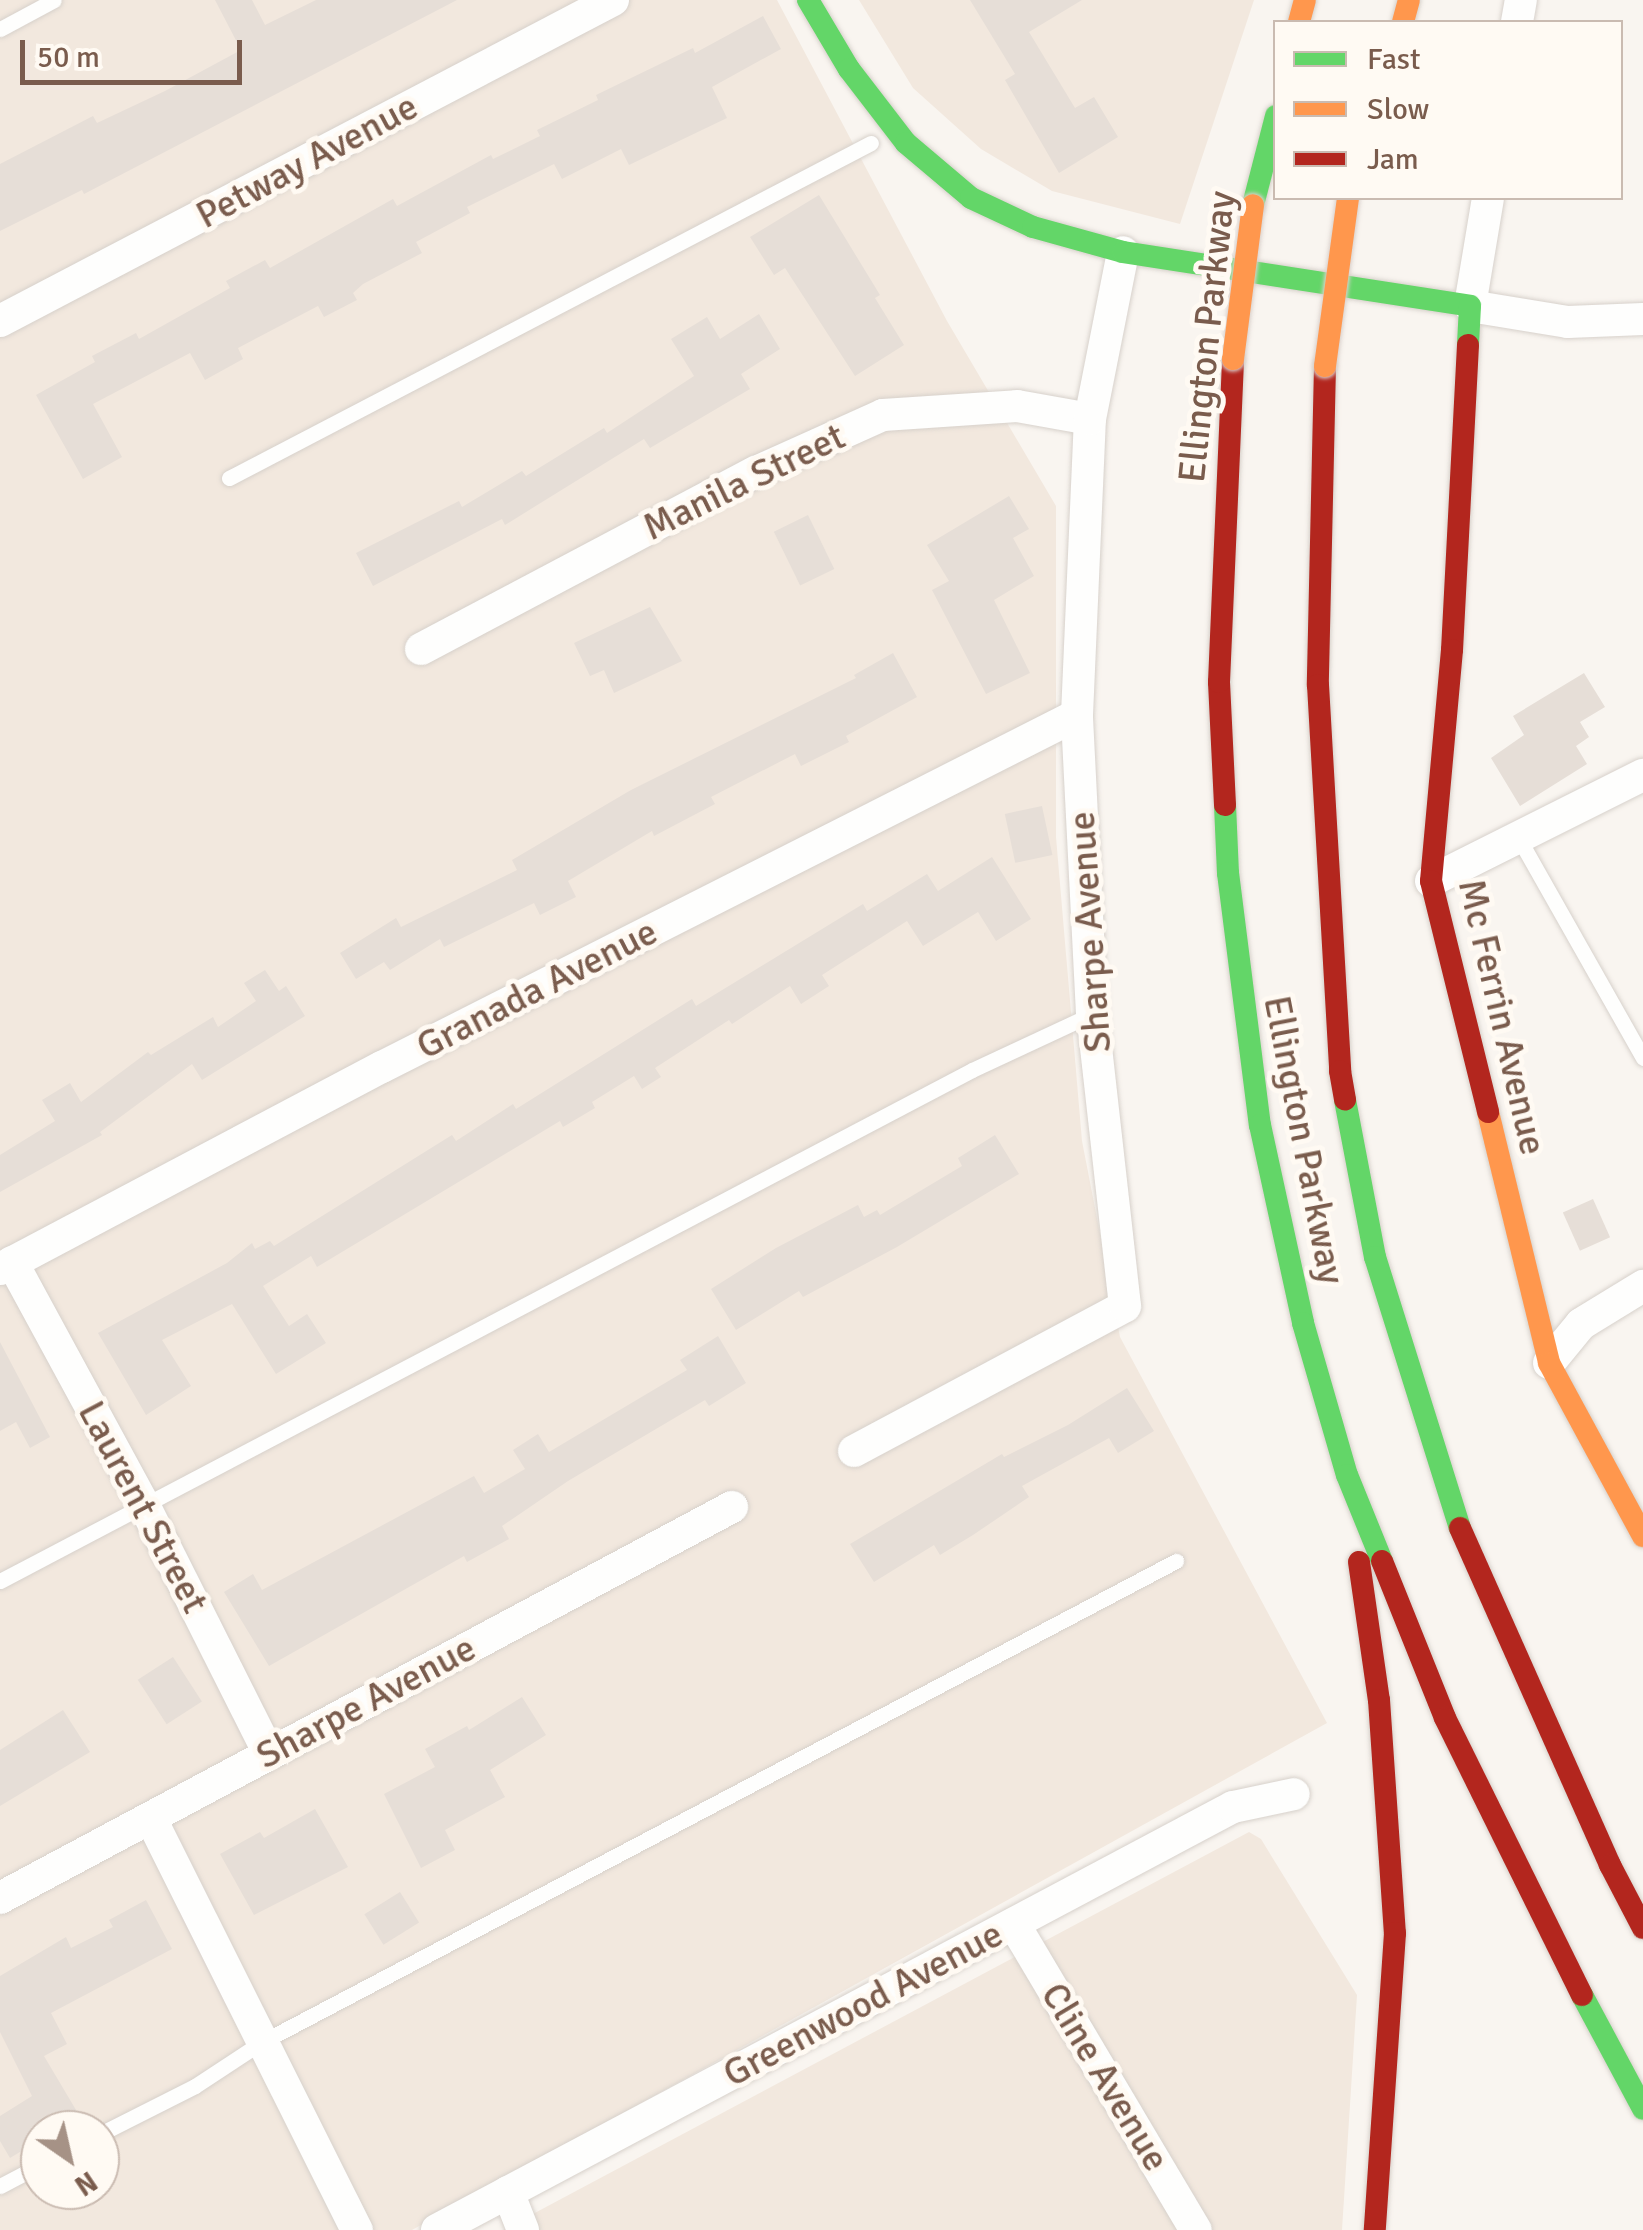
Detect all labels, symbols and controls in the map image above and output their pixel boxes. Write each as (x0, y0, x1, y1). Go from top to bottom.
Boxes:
scale bar (25, 20, 248, 82)
legend (1273, 20, 1623, 200)
text: 50 m (37, 39, 100, 76)
text: Fast (1367, 41, 1420, 78)
street label: Petway Avenue (189, 84, 425, 238)
text: Slow (1367, 91, 1429, 128)
text: Jam (1367, 141, 1419, 178)
street label: Ellington Parkway (1169, 189, 1245, 485)
street label: Manila Street (636, 414, 852, 550)
street label: Sharpe Avenue (1059, 810, 1121, 1054)
street label: Mc Ferrin Avenue (1448, 875, 1556, 1159)
street label: Granada Avenue (409, 909, 665, 1069)
street label: Ellington Parkway (1254, 992, 1354, 1288)
street label: Laurent Street (68, 1393, 218, 1621)
street label: Sharpe Avenue (249, 1625, 483, 1779)
street label: Greenwood Avenue (716, 1911, 1010, 2097)
street label: Cline Avenue (1031, 1975, 1179, 2179)
north arrow (20, 2110, 120, 2210)
text: N (68, 2164, 103, 2203)

